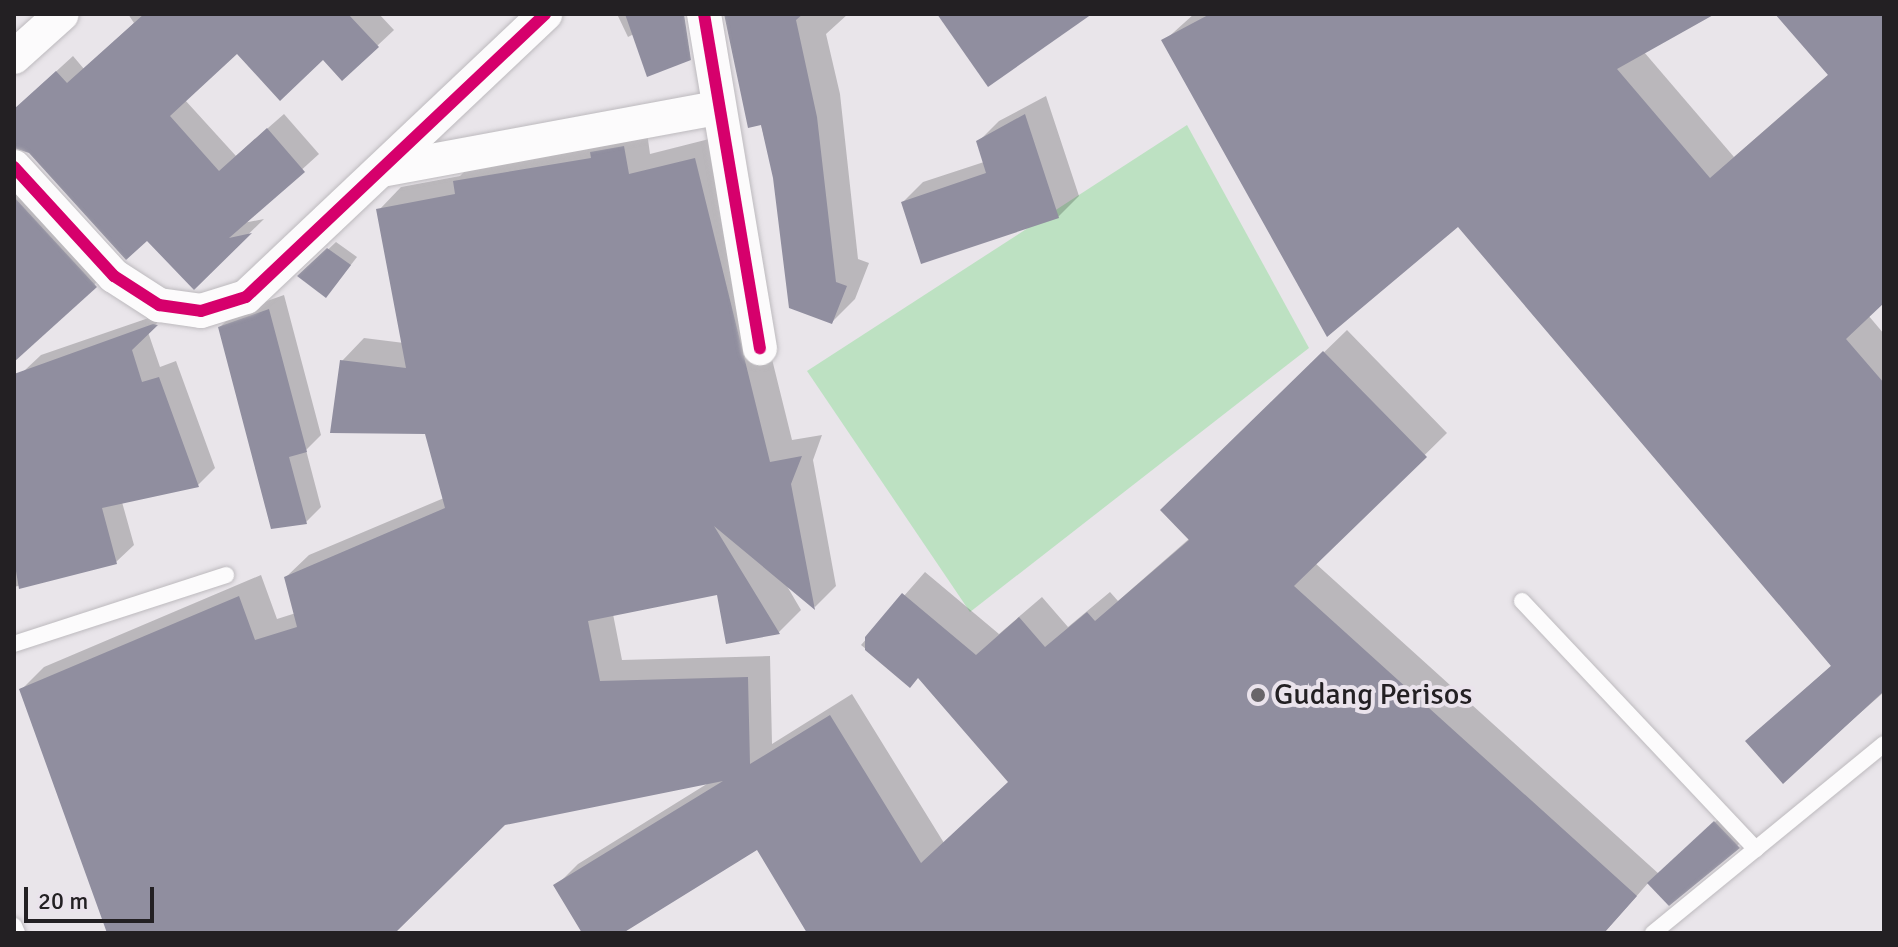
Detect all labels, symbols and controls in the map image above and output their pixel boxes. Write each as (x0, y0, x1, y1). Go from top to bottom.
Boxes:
place label: Gudang Perisos (1274, 677, 1472, 713)
marker: Gudang Perisos (1249, 686, 1267, 704)
scale bar (28, 871, 158, 921)
text: 20 m (38, 886, 88, 916)

